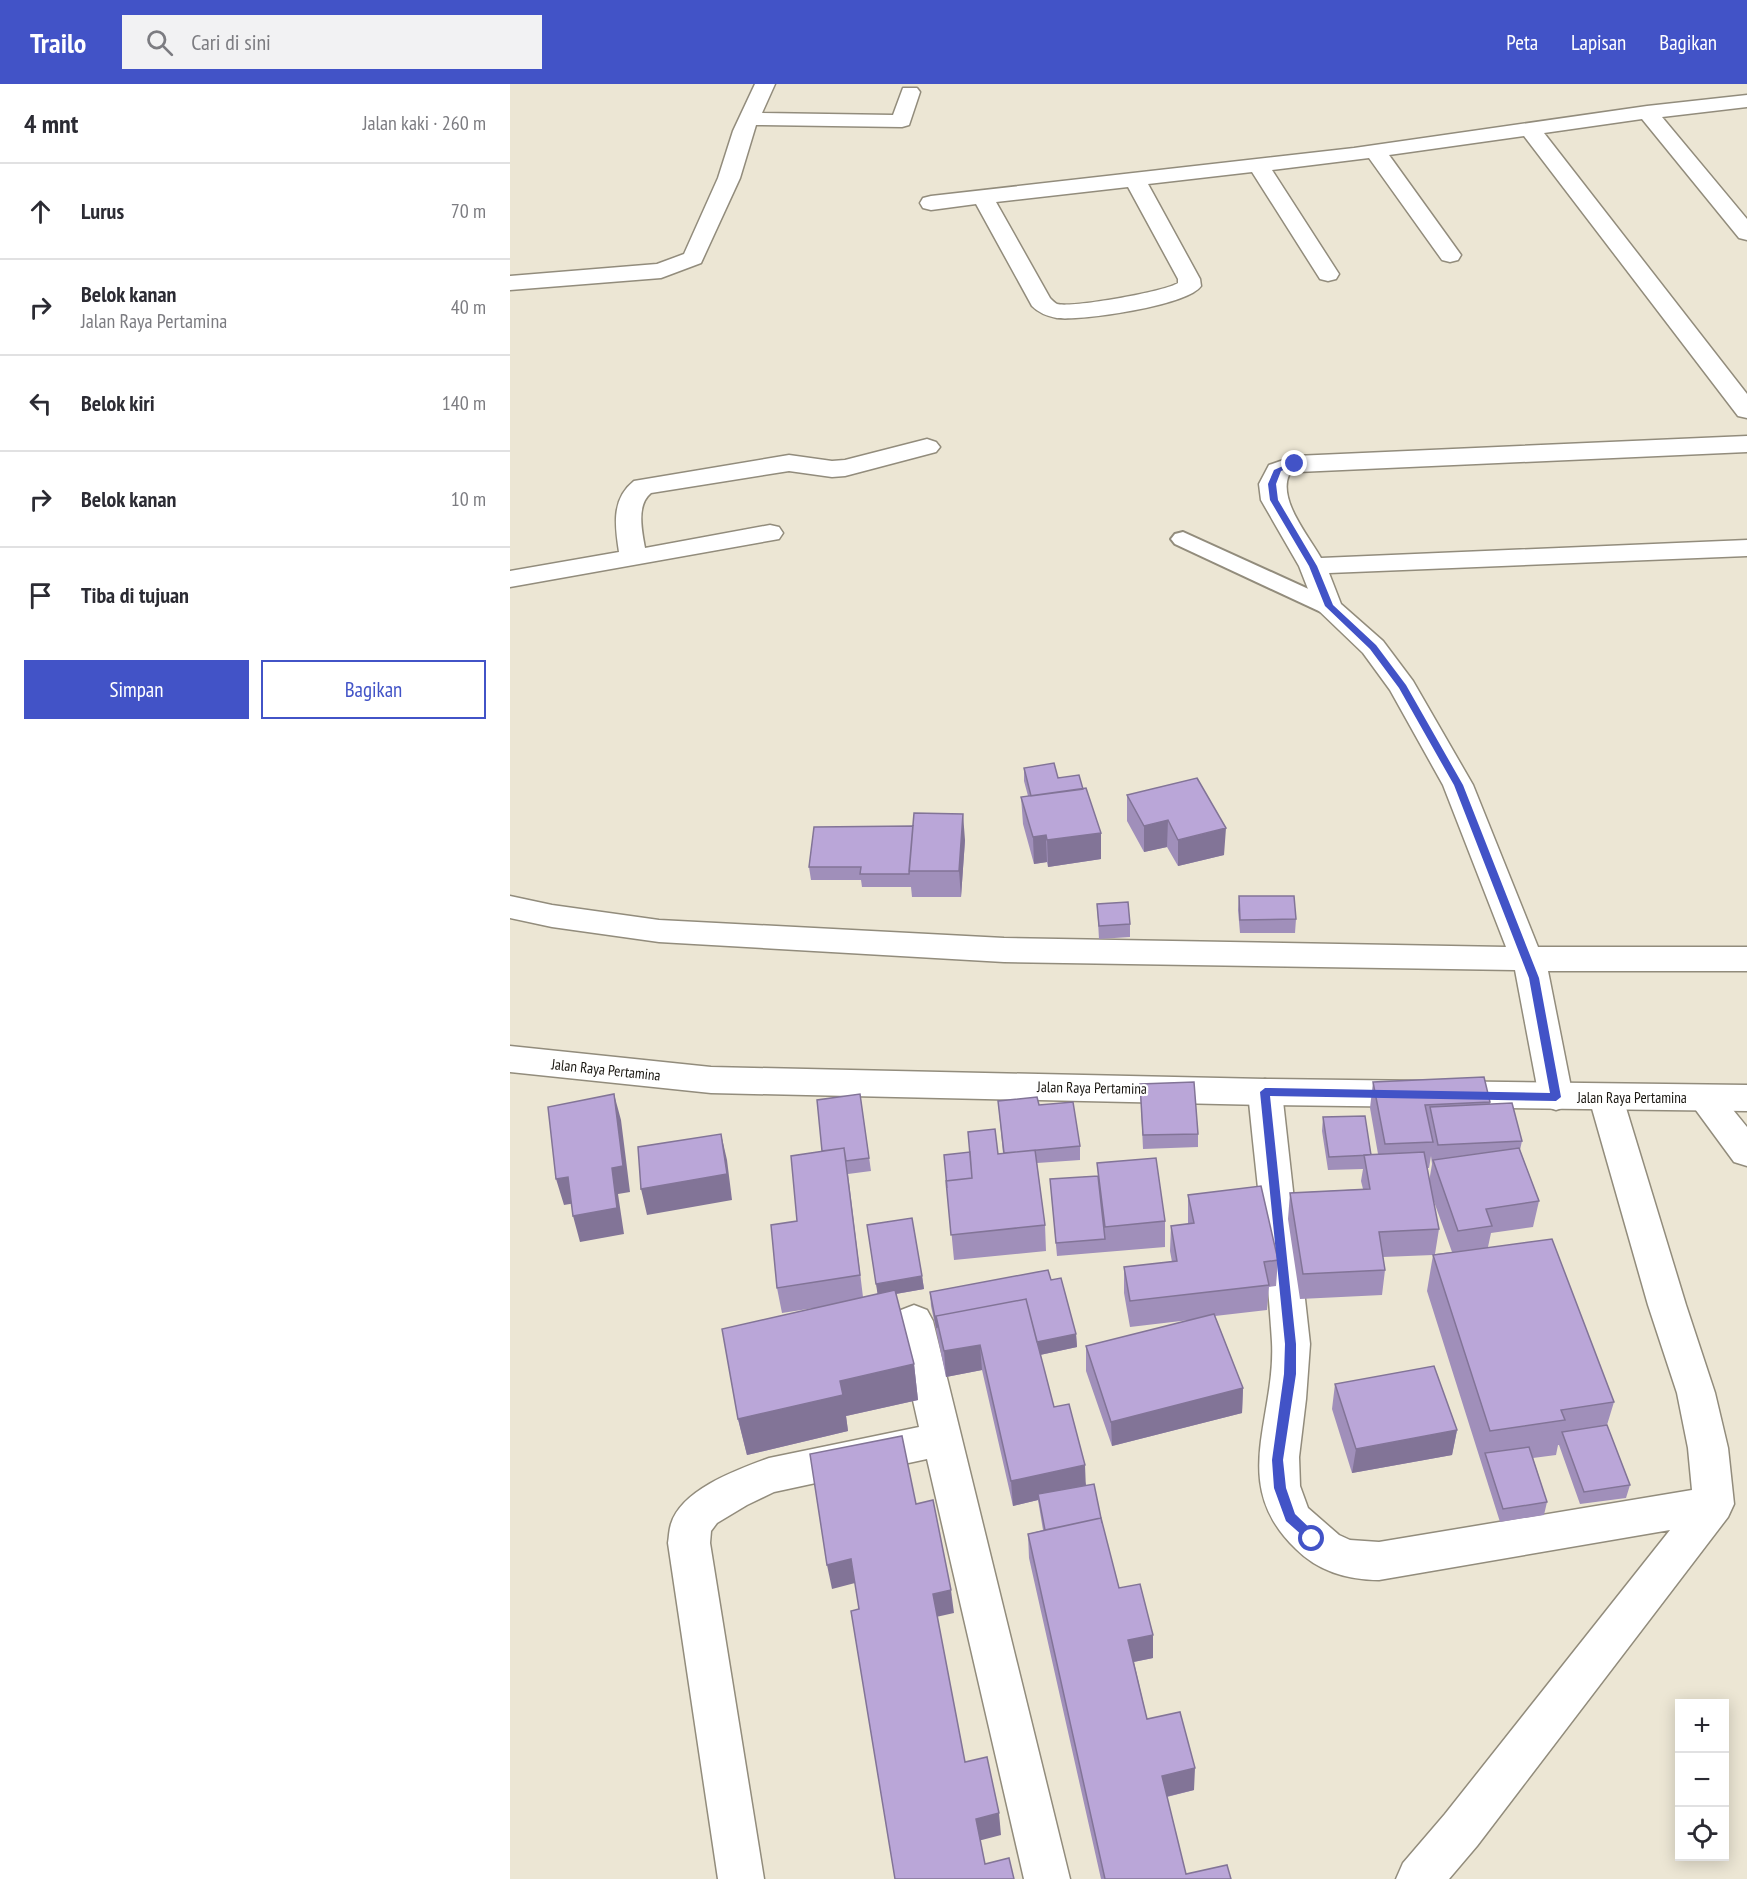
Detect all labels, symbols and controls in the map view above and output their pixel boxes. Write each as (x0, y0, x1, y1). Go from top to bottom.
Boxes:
search box (122, 15, 542, 69)
text: Trailo (30, 24, 86, 61)
icon: search (143, 26, 176, 59)
text: Cari di sini (191, 28, 271, 56)
text: Peta (1506, 29, 1538, 56)
text: Lapisan (1571, 29, 1626, 56)
text: Bagikan (1659, 29, 1717, 56)
text: 4 mnt (24, 107, 78, 140)
text: Jalan kaki · 260 m (363, 110, 486, 136)
icon: ahead (24, 195, 57, 228)
text: Lurus (81, 197, 124, 225)
text: 70 m (451, 198, 486, 224)
text: Belok kanan (81, 280, 176, 308)
icon: right (24, 291, 57, 324)
text: 40 m (451, 294, 486, 320)
text: Jalan Raya Pertamina (81, 308, 227, 334)
icon: left (24, 387, 57, 420)
text: Belok kiri (81, 389, 155, 417)
text: 140 m (442, 390, 486, 416)
route end (1281, 450, 1307, 476)
icon: right (24, 483, 57, 516)
text: Belok kanan (81, 485, 176, 513)
text: 10 m (451, 486, 486, 512)
icon: arrive (24, 579, 57, 612)
text: Tiba di tujuan (81, 581, 189, 609)
button: Simpan (24, 660, 249, 719)
button: Bagikan (261, 660, 486, 719)
street label: Jalan Raya Pertamina (550, 1054, 662, 1085)
street label: Jalan Raya Pertamina (1036, 1077, 1147, 1098)
street label: Jalan Raya Pertamina (1576, 1088, 1687, 1107)
route start (1298, 1525, 1324, 1551)
map controls (1675, 1699, 1729, 1861)
button: + (1675, 1699, 1729, 1753)
button: − (1675, 1753, 1729, 1807)
button: locate (1675, 1807, 1729, 1861)

